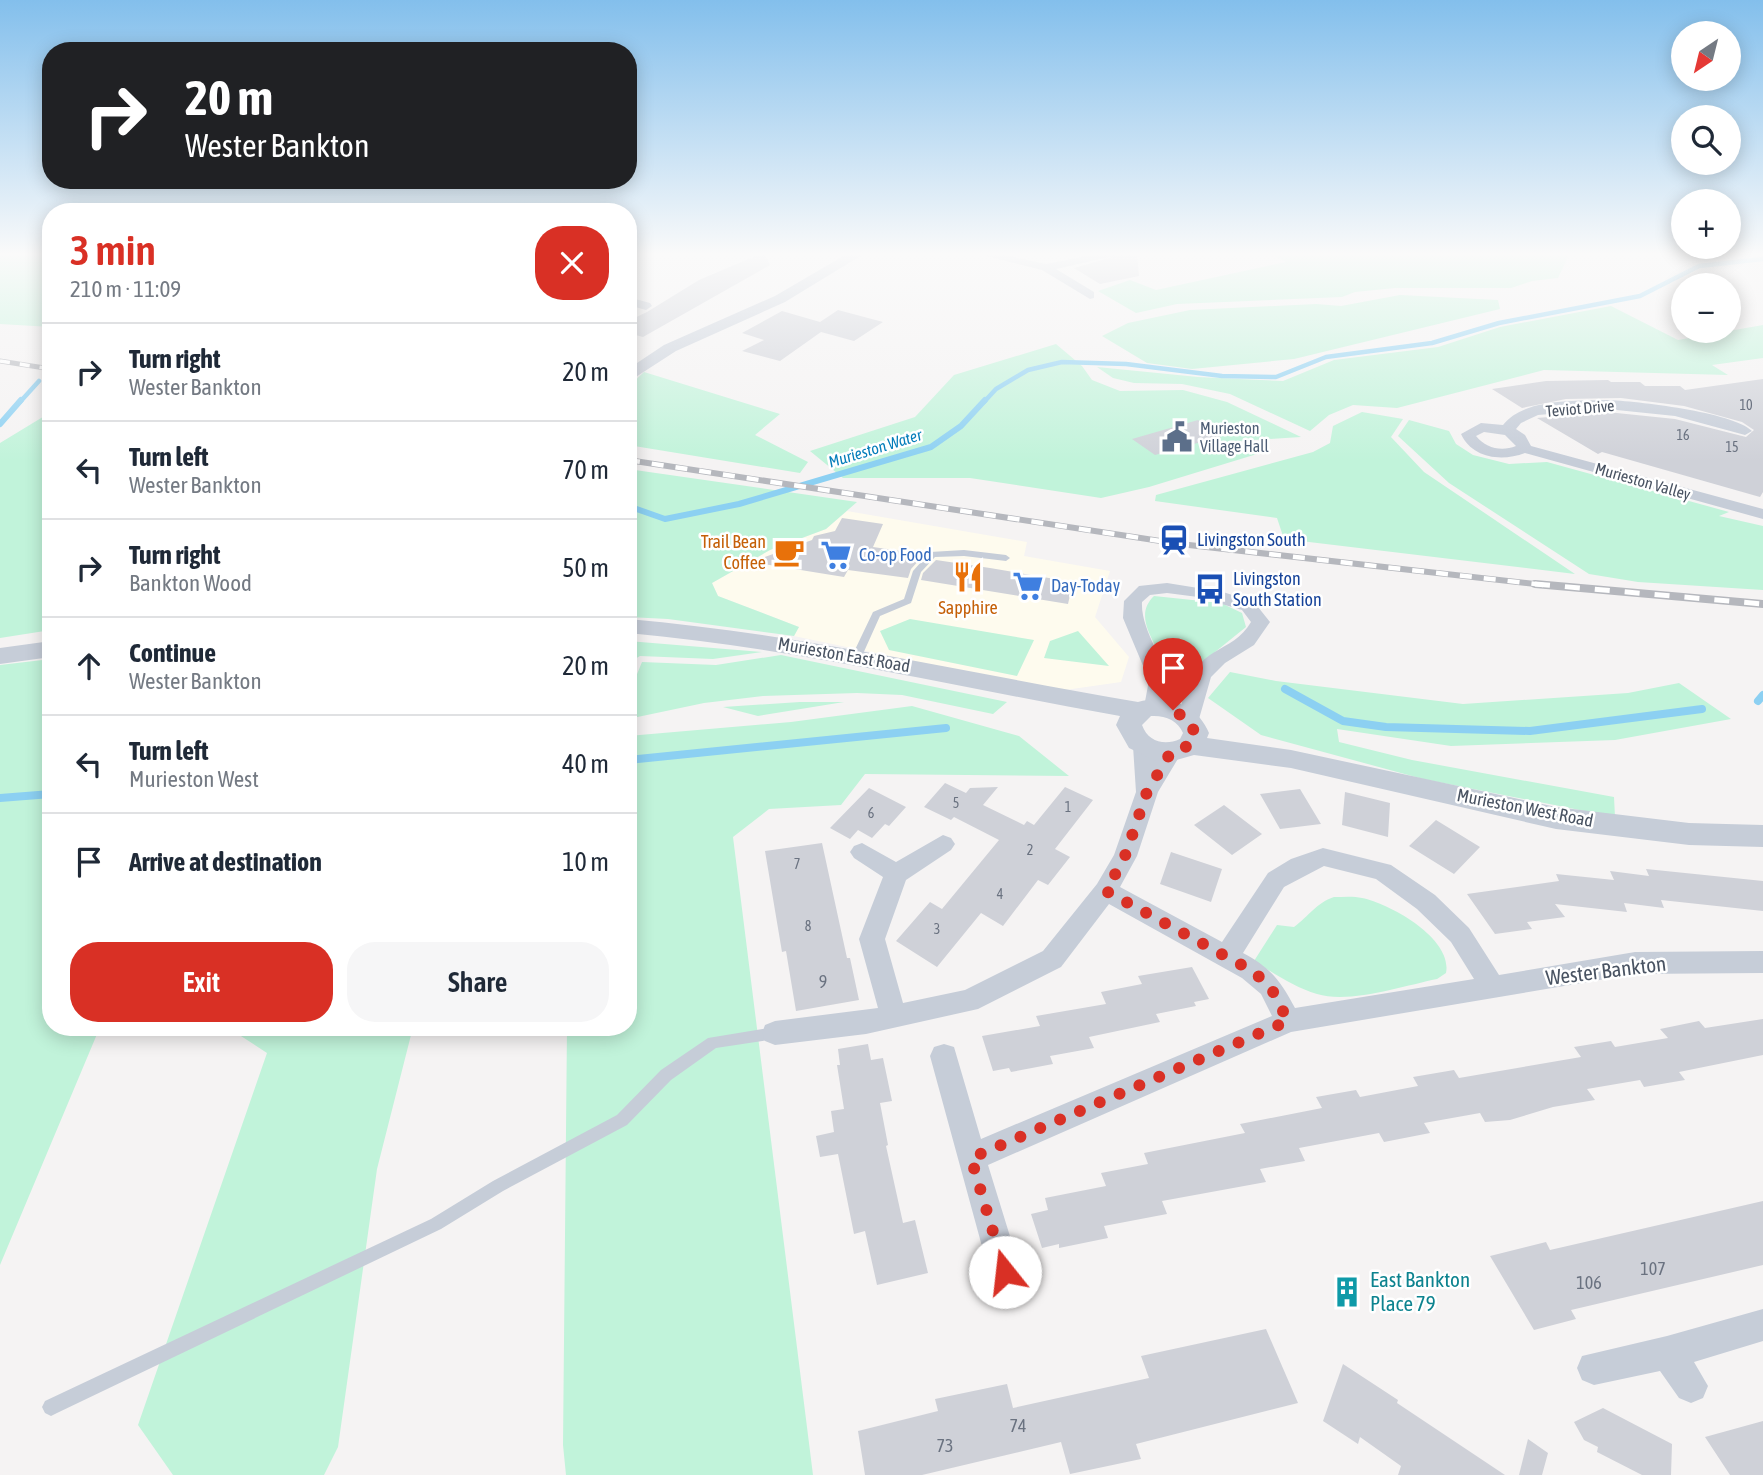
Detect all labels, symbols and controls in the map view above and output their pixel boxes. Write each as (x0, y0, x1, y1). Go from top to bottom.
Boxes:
north arrow (1671, 21, 1741, 91)
map controls (1671, 21, 1741, 343)
text: 20 m (185, 69, 273, 125)
icon: right (70, 70, 161, 161)
button: search (1671, 105, 1741, 175)
text: Wester Bankton (185, 127, 369, 164)
button: + (1671, 189, 1741, 259)
text: 3 min (70, 226, 156, 274)
button: close (535, 226, 609, 300)
button: − (1671, 273, 1741, 343)
text: 210 m · 11:09 (70, 276, 181, 302)
text: Turn right (129, 344, 220, 374)
icon: right (70, 353, 108, 391)
text: 20 m (562, 357, 609, 387)
text: Wester Bankton (129, 374, 262, 400)
street label: Teviot Drive (1545, 396, 1615, 420)
house number: 10 (1739, 397, 1753, 413)
place label: Murieston Village Hall (1200, 419, 1269, 456)
public building icon: Murieston Village Hall (1160, 420, 1194, 454)
water label: Murieston Water (826, 425, 925, 471)
house number: 16 (1676, 427, 1690, 443)
house number: 15 (1725, 439, 1739, 455)
text: Turn left (129, 442, 209, 472)
icon: left (70, 451, 108, 489)
text: 70 m (562, 455, 609, 485)
street label: Murieston Valley (1593, 459, 1693, 504)
text: Wester Bankton (129, 472, 262, 498)
station icon: Livingston South (1157, 523, 1191, 557)
place label: Livingston South (1197, 529, 1306, 550)
place label: Trail Bean Coffee (701, 531, 766, 573)
cafe icon: Trail Bean Coffee (772, 535, 806, 569)
supermarket icon: Co-op Food (819, 538, 853, 572)
text: Turn right (129, 540, 220, 570)
place label: Co-op Food (859, 544, 932, 565)
icon: right (70, 549, 108, 587)
text: 50 m (562, 553, 609, 583)
restaurant icon: Sapphire (951, 560, 985, 594)
place label: Livingston South Station (1233, 568, 1322, 610)
supermarket icon: Day-Today (1011, 569, 1045, 603)
text: Bankton Wood (129, 570, 252, 596)
bus stop icon: Livingston South Station (1193, 572, 1227, 606)
place label: Day-Today (1051, 575, 1120, 596)
place label: Sapphire (938, 597, 998, 618)
street label: Murieston East Road (776, 633, 912, 676)
text: Continue (129, 638, 216, 668)
pin (1143, 638, 1203, 710)
icon: ahead (70, 647, 108, 685)
icon: arrive (1154, 649, 1192, 687)
text: 20 m (562, 651, 609, 681)
text: Wester Bankton (129, 668, 262, 694)
text: Turn left (129, 736, 209, 766)
icon: left (70, 745, 108, 783)
text: 40 m (562, 749, 609, 779)
text: Murieston West (129, 766, 259, 792)
street label: Murieston West Road (1455, 784, 1595, 831)
house number: 5 (953, 795, 959, 811)
house number: 1 (1065, 799, 1071, 815)
house number: 6 (868, 805, 875, 821)
house number: 2 (1027, 842, 1033, 858)
icon: arrive (70, 843, 108, 881)
text: Arrive at destination (129, 847, 322, 877)
text: 10 m (562, 847, 609, 877)
house number: 7 (794, 856, 800, 872)
house number: 4 (997, 886, 1004, 902)
house number: 8 (805, 918, 812, 934)
house number: 3 (934, 921, 940, 937)
button: Exit (70, 942, 333, 1022)
button: Share (347, 942, 609, 1022)
street label: Wester Bankton (1544, 951, 1667, 989)
house number: 9 (819, 971, 827, 992)
position arrow (968, 1235, 1042, 1309)
house number: 107 (1640, 1258, 1666, 1279)
place label: East Bankton Place 79 (1370, 1267, 1470, 1315)
house number: 106 (1576, 1272, 1602, 1293)
building icon: East Bankton Place 79 (1330, 1275, 1364, 1309)
house number: 74 (1010, 1415, 1026, 1436)
house number: 73 (937, 1435, 953, 1456)

